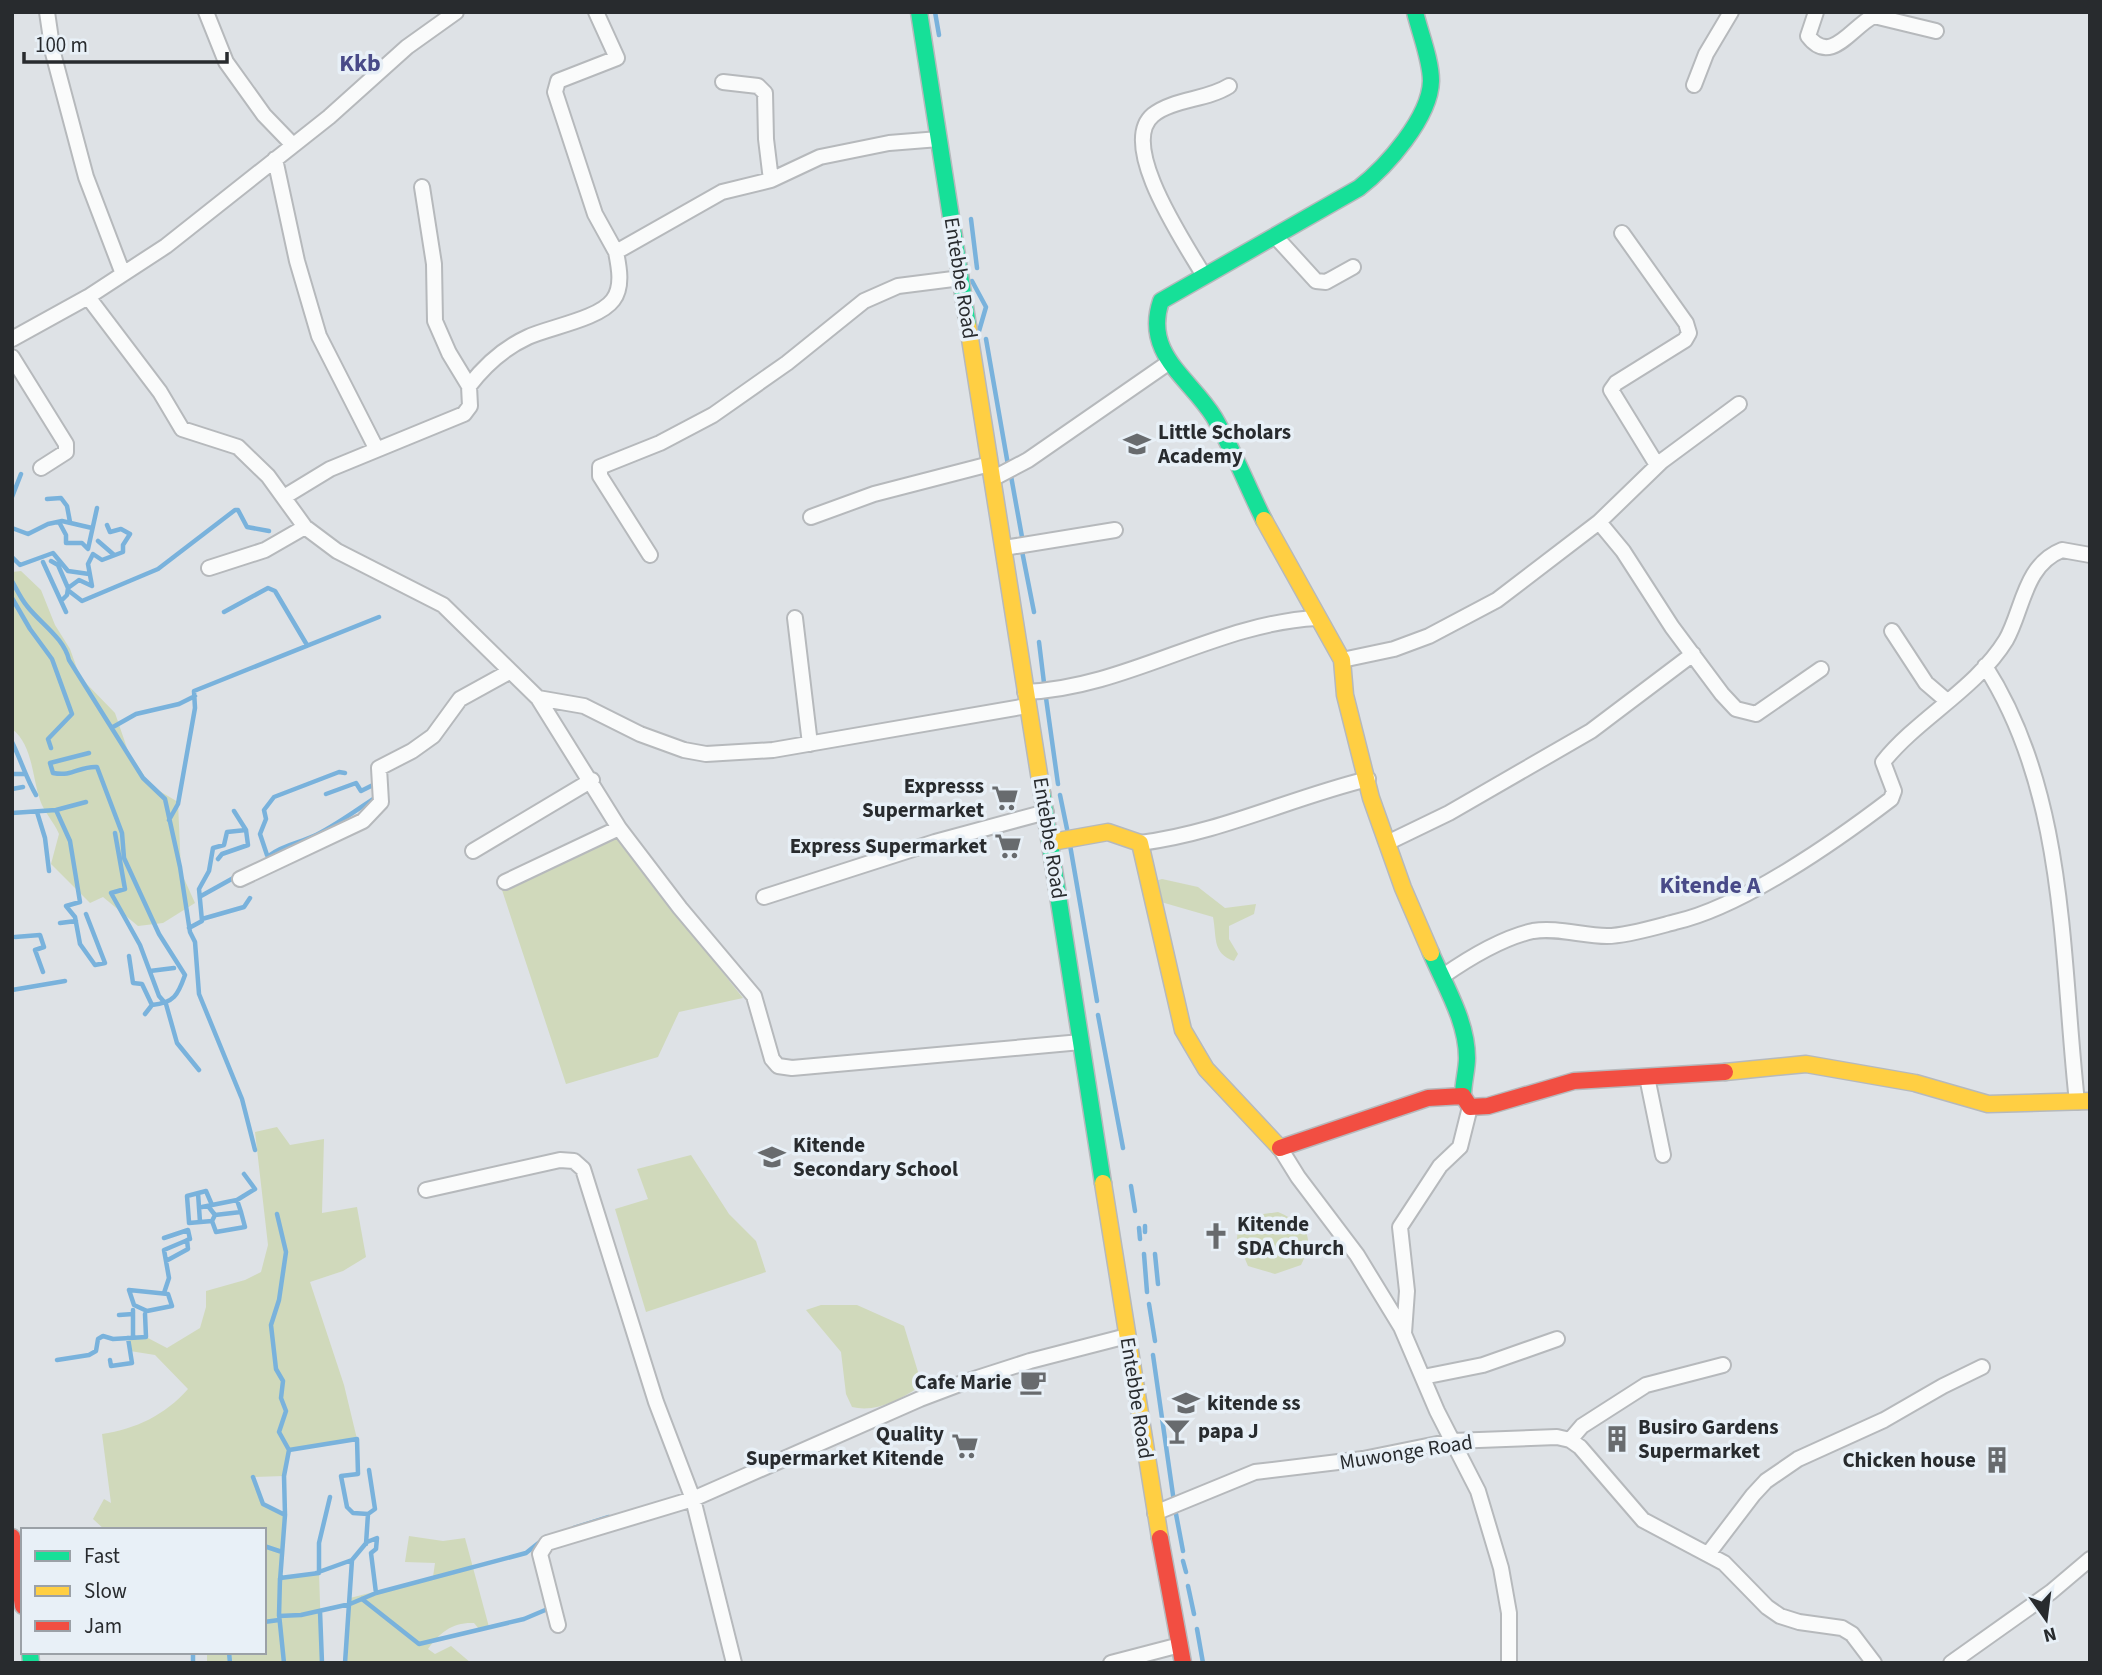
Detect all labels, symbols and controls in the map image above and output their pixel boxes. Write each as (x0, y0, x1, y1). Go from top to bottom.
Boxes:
scale bar (24, 21, 228, 65)
text: 100 m (35, 30, 88, 60)
district label: Kkb (339, 46, 381, 81)
street label: Entebbe Road (937, 215, 985, 341)
place label: Little Scholars Academy (1157, 417, 1291, 471)
school or university icon: Little Scholars Academy (1122, 429, 1152, 459)
place label: Expresss Supermarket (862, 771, 984, 825)
street label: Entebbe Road (1026, 775, 1074, 901)
supermarket icon: Expresss Supermarket (990, 783, 1020, 813)
place label: Express Supermarket (790, 831, 987, 861)
supermarket icon: Express Supermarket (993, 831, 1023, 861)
district label: Kitende A (1659, 868, 1761, 903)
place label: Kitende Secondary School (793, 1130, 958, 1184)
school or university icon: Kitende Secondary School (757, 1142, 787, 1172)
place label: Kitende SDA Church (1237, 1209, 1344, 1263)
church icon: Kitende SDA Church (1201, 1221, 1231, 1251)
street label: Entebbe Road (1113, 1335, 1161, 1461)
place label: Cafe Marie (915, 1367, 1012, 1397)
cafe icon: Cafe Marie (1018, 1367, 1048, 1397)
school or university icon: kitende ss (1171, 1388, 1201, 1418)
place label: kitende ss (1207, 1388, 1301, 1418)
place label: Busiro Gardens Supermarket (1638, 1412, 1779, 1466)
bar icon: papa J (1162, 1416, 1192, 1446)
place label: papa J (1198, 1416, 1259, 1446)
place label: Quality Supermarket Kitende (746, 1419, 944, 1473)
building icon: Busiro Gardens Supermarket (1602, 1424, 1632, 1454)
street label: Muwonge Road (1337, 1427, 1475, 1477)
supermarket icon: Quality Supermarket Kitende (950, 1431, 980, 1461)
place label: Chicken house (1842, 1445, 1976, 1475)
building icon: Chicken house (1982, 1445, 2012, 1475)
legend (21, 1528, 266, 1654)
text: Fast (84, 1541, 120, 1571)
text: Slow (84, 1576, 127, 1606)
north arrow (2011, 1584, 2081, 1654)
text: Jam (84, 1611, 122, 1641)
text: N (2040, 1619, 2059, 1649)

